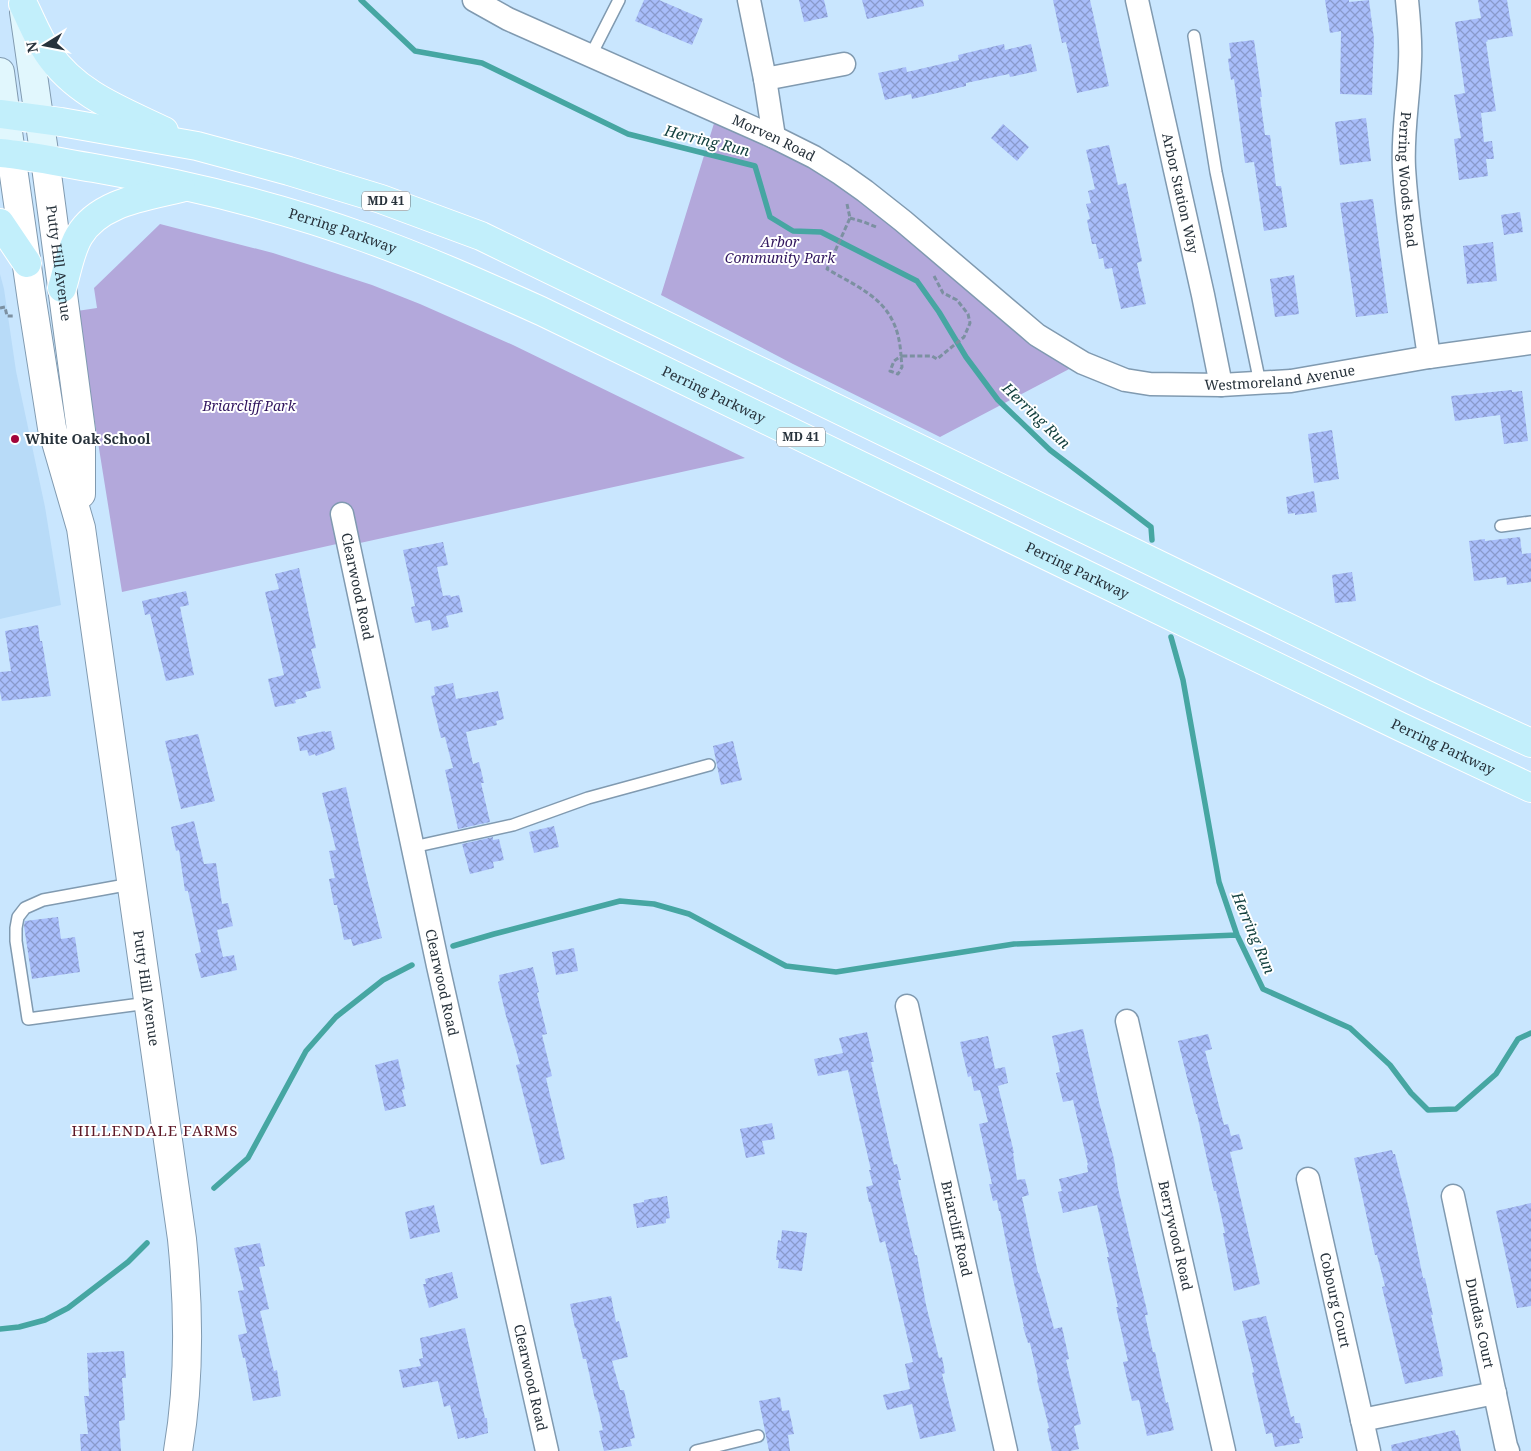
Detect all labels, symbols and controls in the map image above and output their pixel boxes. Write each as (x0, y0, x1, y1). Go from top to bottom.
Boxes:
north arrow (20, 20, 70, 70)
text: N (21, 40, 42, 54)
street label: Morven Road (729, 110, 819, 165)
street label: Perring Woods Road (1395, 111, 1422, 249)
water label: Herring Run (662, 120, 752, 160)
street label: Arbor Station Way (1158, 131, 1203, 255)
road number: MD 41 (362, 192, 410, 210)
street label: Perring Parkway (287, 203, 400, 258)
street label: Putty Hill Avenue (42, 204, 76, 322)
park label: Arbor Community Park (725, 232, 836, 267)
street label: Westmoreland Avenue (1204, 360, 1356, 394)
street label: Perring Parkway (659, 361, 769, 427)
water label: Herring Run (998, 377, 1075, 453)
park label: Briarcliff Park (201, 396, 297, 415)
road number: MD 41 (777, 428, 825, 447)
place label: White Oak School (25, 429, 151, 448)
marker: White Oak School (9, 433, 21, 445)
street label: Clearwood Road (337, 531, 379, 642)
street label: Perring Parkway (1023, 537, 1133, 603)
street label: Perring Parkway (1388, 714, 1498, 779)
water label: Herring Run (1227, 888, 1280, 977)
street label: Clearwood Road (421, 927, 464, 1038)
street label: Putty Hill Avenue (129, 929, 164, 1047)
district label: HILLENDALE FARMS (71, 1120, 239, 1140)
street label: Briarcliff Road (937, 1179, 977, 1279)
street label: Berrywood Road (1154, 1179, 1198, 1293)
street label: Cobourg Court (1316, 1250, 1356, 1349)
street label: Dundas Court (1462, 1276, 1499, 1370)
street label: Clearwood Road (510, 1322, 552, 1433)

